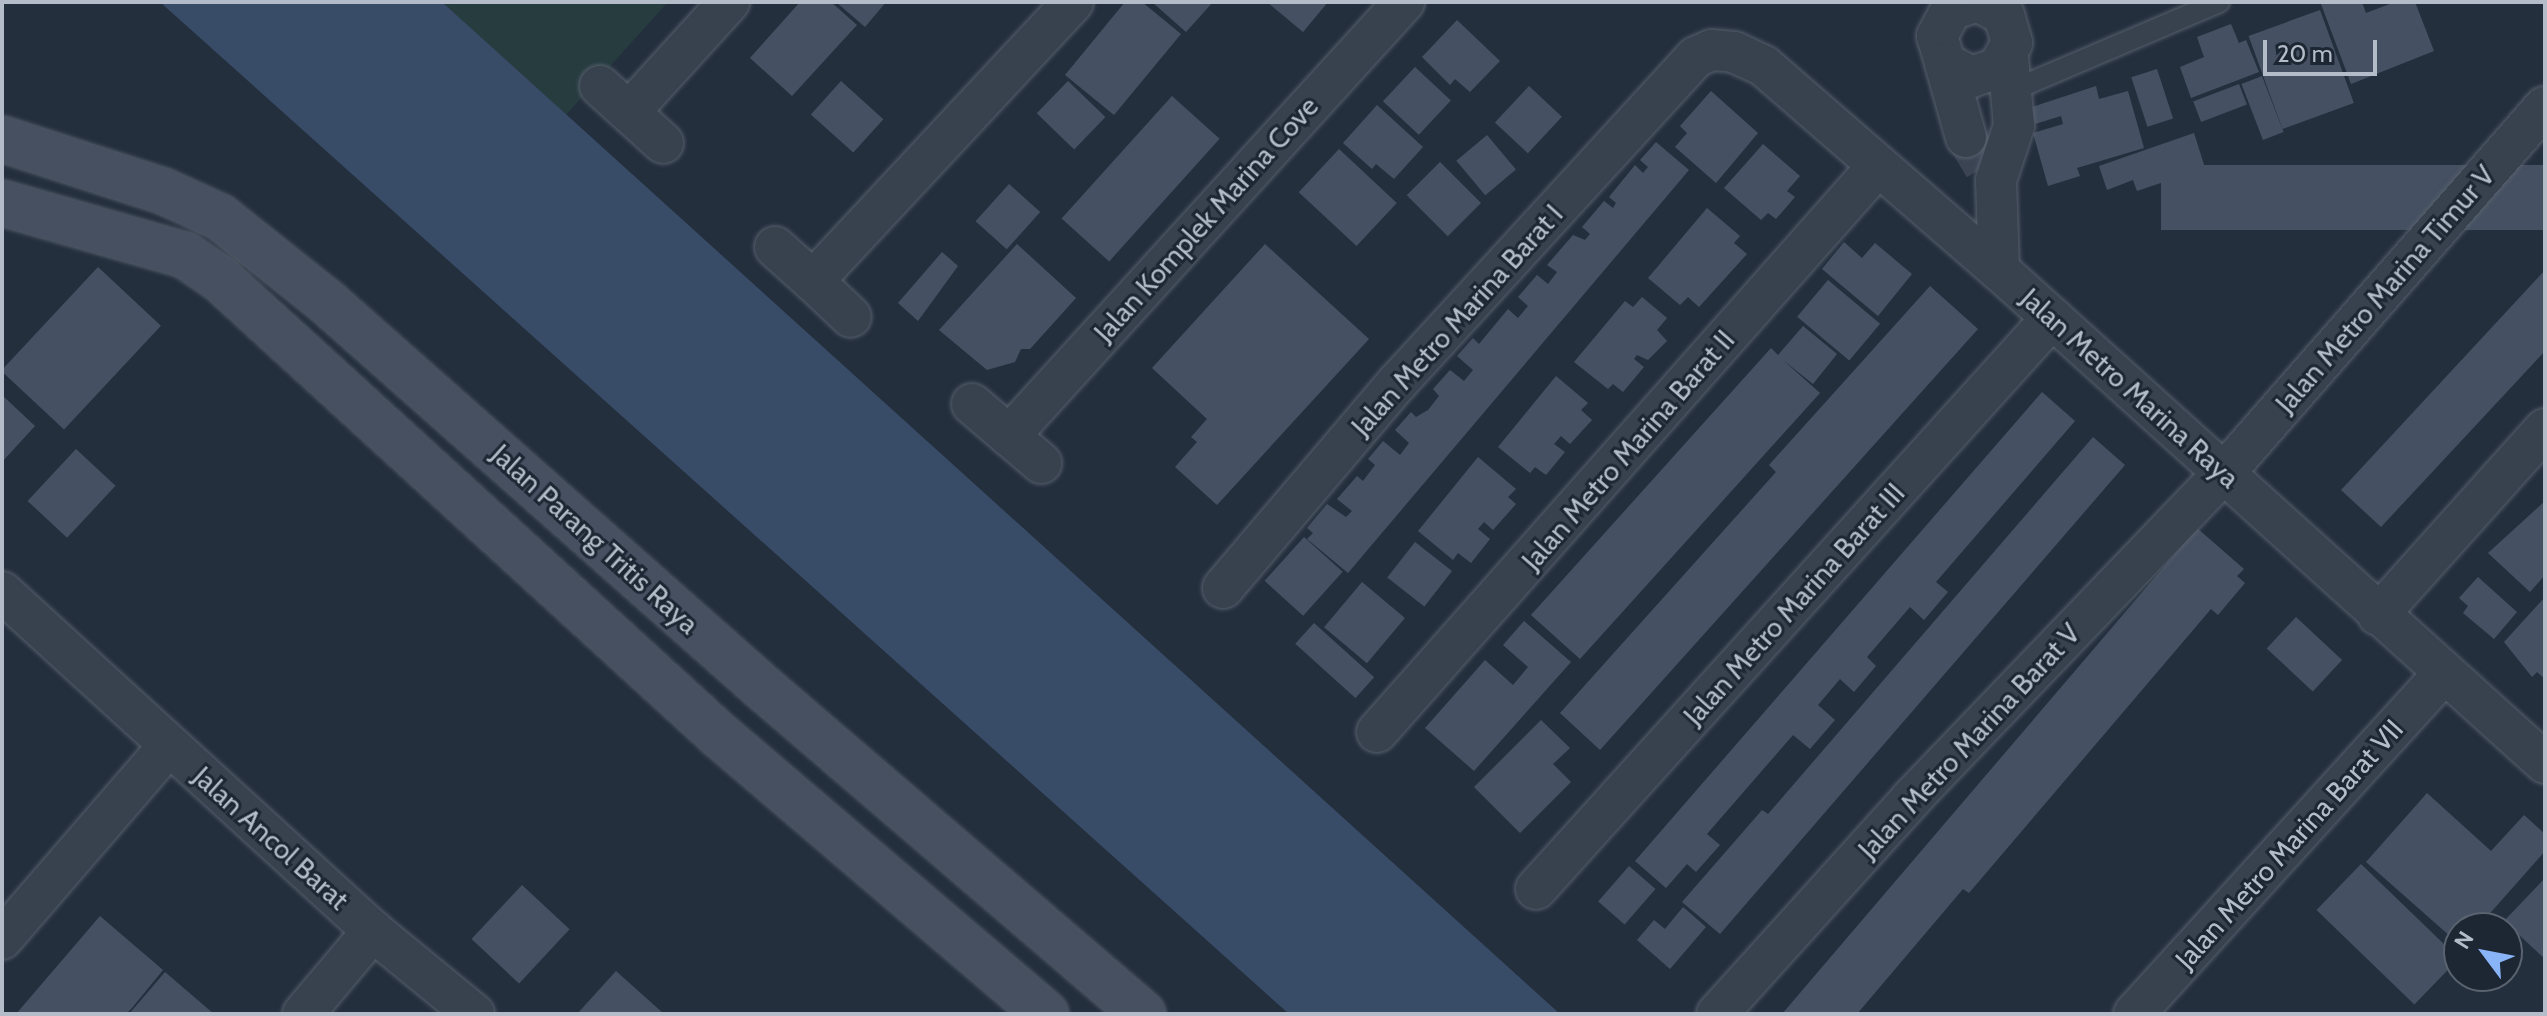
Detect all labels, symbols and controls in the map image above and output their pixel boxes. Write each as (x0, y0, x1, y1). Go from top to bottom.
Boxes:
scale bar (2267, 24, 2381, 74)
text: 20 m (2277, 39, 2333, 68)
street label: Jalan Komplek Marina Cove (1087, 89, 1325, 349)
street label: Jalan Metro Marina Timur V (2268, 158, 2502, 420)
street label: Jalan Metro Marina Barat I (1344, 197, 1570, 443)
street label: Jalan Metro Marina Raya (2014, 281, 2246, 495)
street label: Jalan Metro Marina Barat II (1515, 323, 1741, 577)
street label: Jalan Parang Tritis Raya (485, 437, 705, 641)
street label: Jalan Metro Marina Barat III (1676, 476, 1912, 732)
street label: Jalan Metro Marina Barat V (1851, 616, 2087, 866)
street label: Jalan Metro Marina Barat VII (2168, 712, 2410, 976)
street label: Jalan Ancol Barat (186, 759, 356, 917)
north arrow (2443, 912, 2523, 992)
text: N (2448, 926, 2479, 954)

